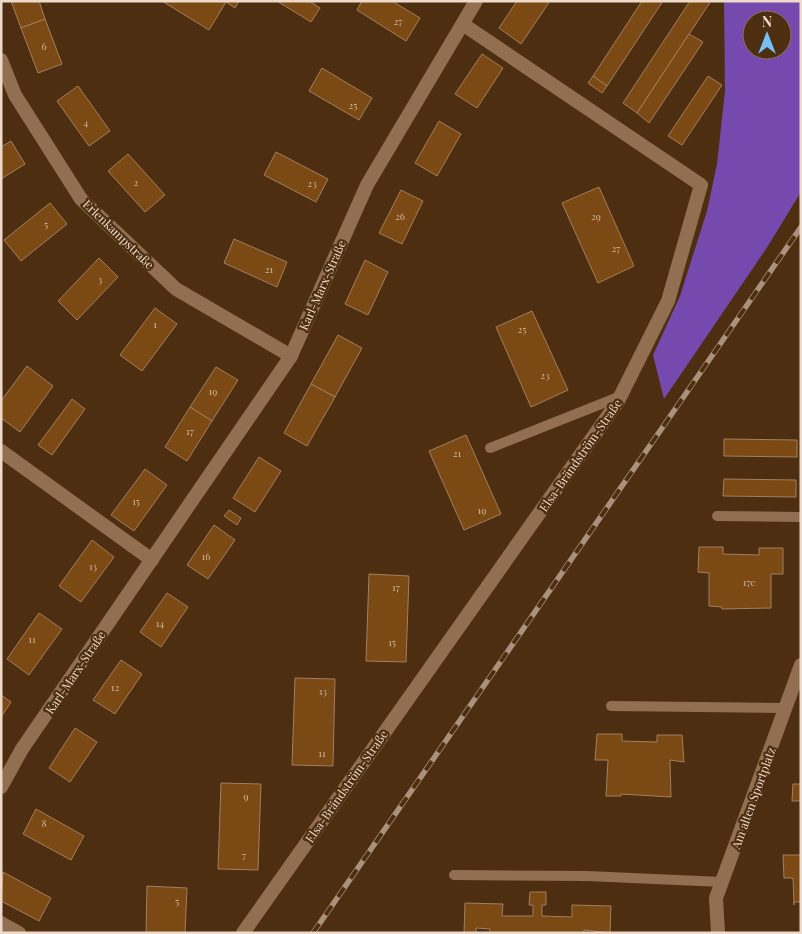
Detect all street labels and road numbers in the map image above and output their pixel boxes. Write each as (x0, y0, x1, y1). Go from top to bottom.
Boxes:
street label: Erlenkampstraße (80, 196, 158, 272)
street label: Karl-Marx-Straße (295, 237, 349, 333)
street label: Elsa-Brändström-Straße (535, 396, 625, 514)
street label: Karl-Marx-Straße (41, 627, 109, 717)
street label: Elsa-Brändström-Straße (301, 727, 391, 845)
street label: Am alten Sportplatz (727, 745, 779, 852)

